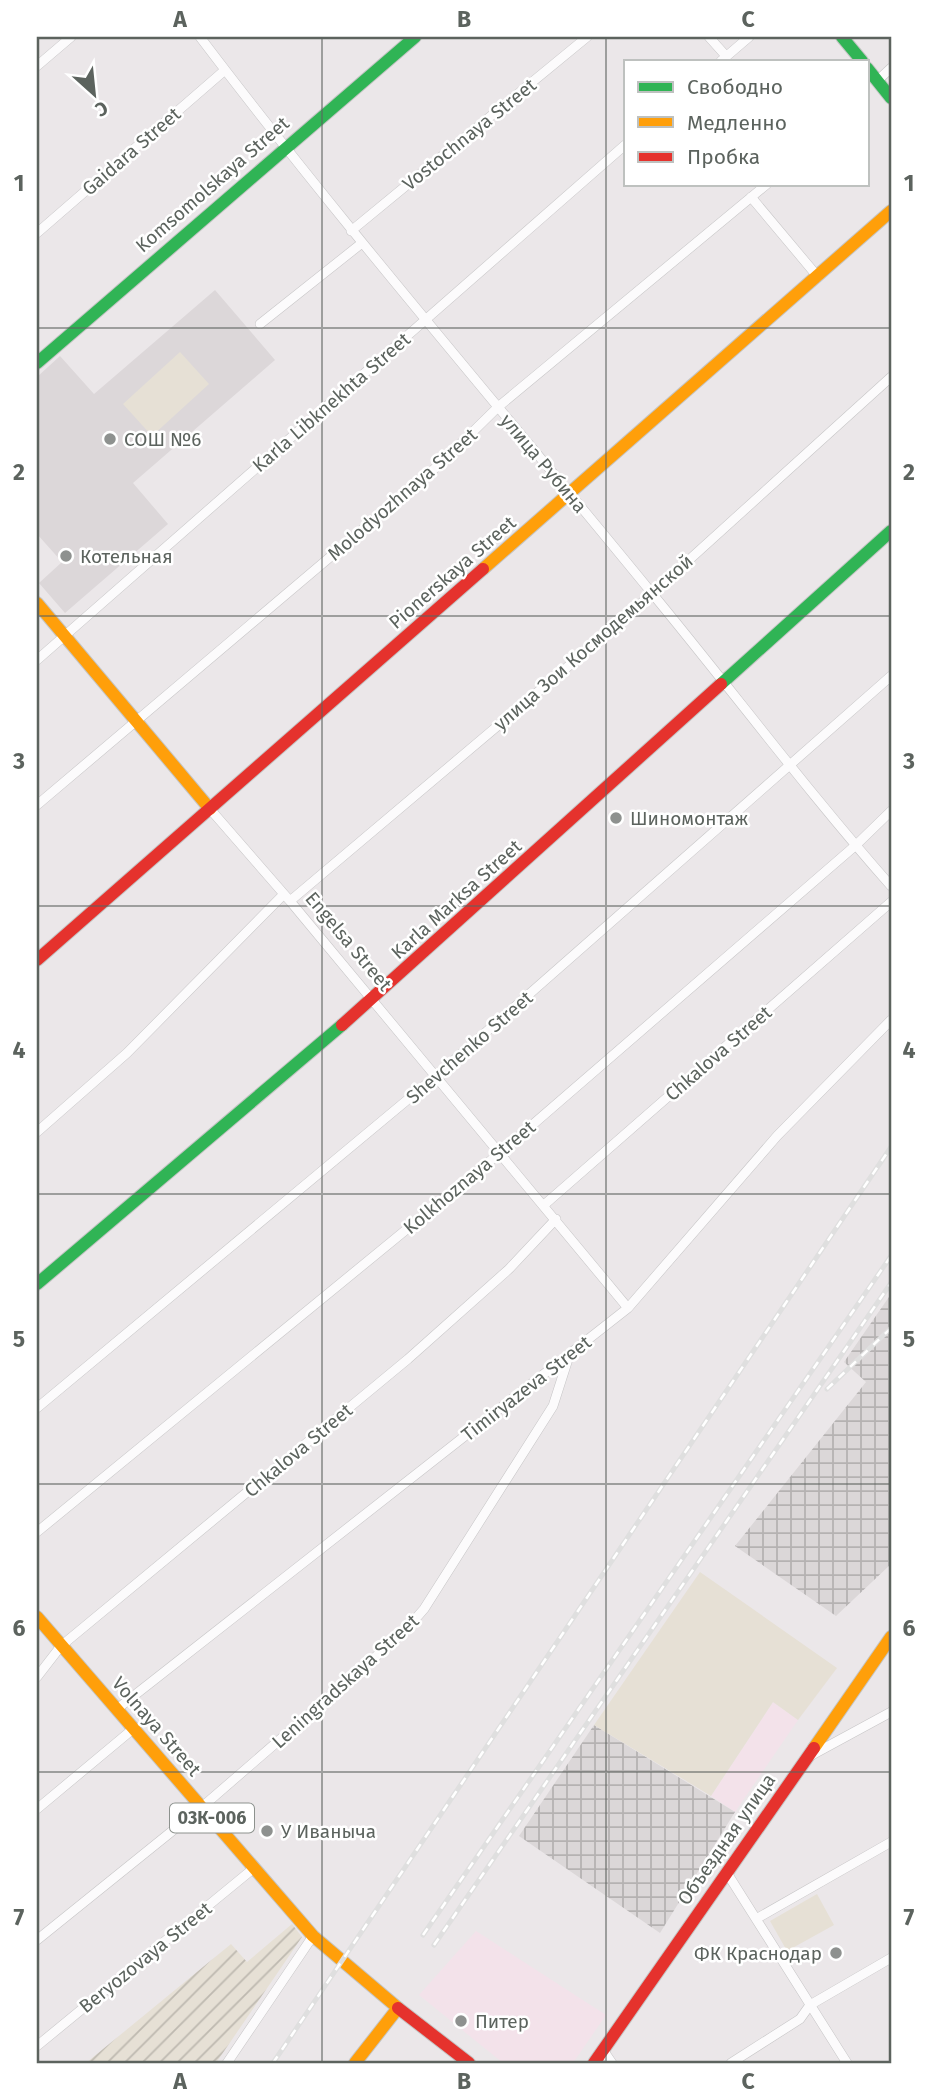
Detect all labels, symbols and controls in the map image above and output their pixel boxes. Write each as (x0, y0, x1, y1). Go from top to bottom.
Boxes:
text: A (172, 5, 187, 33)
text: B (457, 5, 471, 33)
text: C (741, 5, 755, 33)
north arrow (60, 60, 130, 130)
legend (624, 60, 869, 186)
street label: Vostochnaya Street (398, 73, 541, 195)
text: Свободно (687, 74, 783, 100)
text: С (91, 96, 112, 121)
street label: Gaidara Street (77, 102, 185, 200)
text: Медленно (687, 110, 787, 136)
street label: Komsomolskaya Street (131, 111, 294, 257)
text: Пробка (687, 144, 760, 170)
text: 1 (14, 169, 24, 197)
text: 1 (904, 169, 914, 197)
street label: Karla Libknekhta Street (248, 328, 415, 477)
street label: улица Рубина (496, 409, 592, 518)
street label: Molodyozhnaya Street (323, 423, 482, 566)
place label: СОШ №6 (124, 428, 201, 451)
marker: СОШ №6 (102, 431, 118, 447)
text: 2 (13, 458, 25, 486)
text: 2 (903, 458, 915, 486)
street label: Pionerskaya Street (384, 511, 520, 634)
place label: Котельная (80, 545, 173, 568)
marker: Котельная (58, 548, 74, 564)
street label: улица Зои Космодемьянской (489, 550, 698, 735)
text: 3 (12, 747, 25, 775)
text: 3 (902, 747, 915, 775)
place label: Шиномонтаж (630, 807, 749, 830)
marker: Шиномонтаж (608, 810, 624, 826)
street label: Karla Marksa Street (386, 835, 526, 964)
street label: Engelsa Street (301, 887, 397, 996)
street label: Shevchenko Street (401, 986, 537, 1109)
street label: Chkalova Street (660, 1001, 776, 1106)
text: 4 (13, 1036, 26, 1064)
text: 4 (903, 1036, 916, 1064)
street label: Kolkhoznaya Street (399, 1116, 540, 1239)
text: 5 (13, 1325, 25, 1353)
text: 5 (903, 1325, 915, 1353)
street label: Timiryazeva Street (457, 1331, 596, 1446)
street label: Chkalova Street (240, 1399, 357, 1502)
street label: Leningradskaya Street (267, 1609, 424, 1753)
text: 6 (13, 1614, 26, 1642)
text: 6 (903, 1614, 916, 1642)
street label: Volnaya Street (107, 1672, 206, 1781)
street label: Объездная улица (673, 1769, 780, 1909)
road number: 03К-006 (170, 1804, 254, 1832)
place label: У Иваныча (281, 1820, 376, 1843)
marker: У Иваныча (259, 1823, 275, 1839)
street label: Beryozovaya Street (74, 1897, 216, 2018)
text: 7 (14, 1903, 25, 1931)
text: 7 (904, 1903, 915, 1931)
place label: ФК Краснодар (694, 1942, 822, 1965)
marker: ФК Краснодар (828, 1945, 844, 1961)
place label: Питер (475, 2010, 529, 2033)
marker: Питер (453, 2013, 469, 2029)
text: A (172, 2067, 187, 2095)
text: B (457, 2067, 471, 2095)
text: C (741, 2067, 755, 2095)

